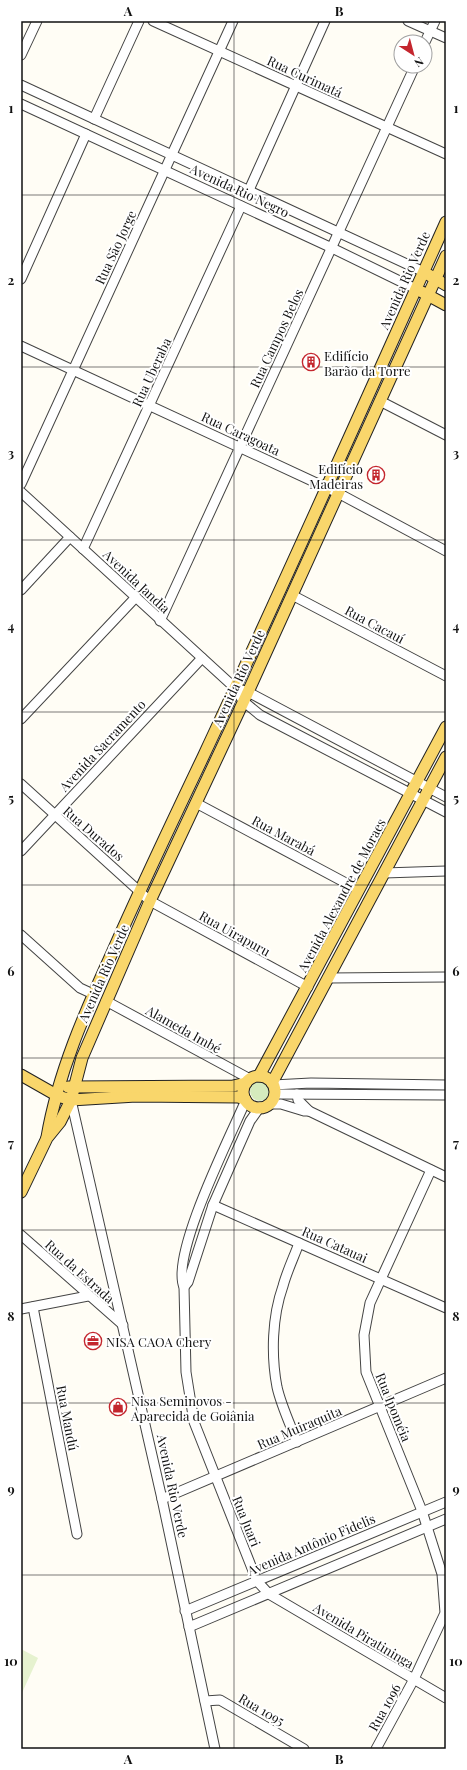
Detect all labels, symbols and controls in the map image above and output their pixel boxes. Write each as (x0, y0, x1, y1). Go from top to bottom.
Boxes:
text: A (123, 2, 133, 19)
text: B (335, 2, 344, 19)
north arrow (393, 34, 433, 74)
street label: Rua Curimatá (265, 51, 346, 101)
text: N (412, 54, 427, 71)
text: 1 (9, 99, 14, 116)
text: 1 (454, 99, 459, 116)
street label: Avenida Rio Negro (187, 159, 292, 220)
street label: Rua São Jorge (90, 207, 140, 287)
street label: Avenida Rio Verde (374, 228, 433, 333)
text: 2 (8, 271, 15, 288)
text: 2 (453, 271, 460, 288)
street label: Rua Campos Belos (246, 286, 306, 390)
street label: Rua Uberaba (128, 334, 175, 409)
place label: Edifício Barão da Torre (324, 347, 411, 379)
building icon: Edifício Barão da Torre (301, 352, 321, 372)
street label: Rua Caragoata (199, 407, 283, 459)
text: 3 (8, 444, 14, 461)
text: 3 (453, 444, 459, 461)
place label: Edifício Madeiras (309, 460, 363, 492)
building icon: Edifício Madeiras (366, 465, 386, 485)
street label: Avenida Jandia (99, 545, 175, 617)
street label: Rua Cacauí (342, 601, 408, 647)
text: 4 (8, 617, 15, 634)
text: 4 (453, 617, 460, 634)
street label: Avenida Rio Verde (208, 626, 268, 730)
street label: Avenida Sacramento (54, 696, 149, 795)
text: 5 (8, 789, 14, 806)
text: 5 (453, 789, 459, 806)
street label: Rua Durados (60, 802, 128, 864)
street label: Rua Marabá (249, 811, 319, 859)
street label: Avenida Alexandre de Moraes (293, 815, 389, 976)
street label: Rua Uirapuru (196, 906, 274, 960)
street label: Avenida Rio Verde (73, 921, 132, 1026)
text: 6 (7, 962, 15, 979)
text: 6 (452, 962, 460, 979)
street label: Alameda Imbé (143, 1001, 225, 1057)
text: 7 (8, 1134, 14, 1151)
text: 7 (453, 1134, 459, 1151)
street label: Rua Catauai (300, 1222, 371, 1266)
street label: Rua da Estrada (42, 1235, 118, 1307)
text: 8 (7, 1307, 15, 1324)
text: 8 (452, 1307, 460, 1324)
office icon: NISA CAOA Chery (83, 1331, 103, 1351)
place label: NISA CAOA Chery (106, 1333, 212, 1350)
street label: Rua Ipoméia (372, 1370, 416, 1444)
street label: Rua Mandú (53, 1384, 83, 1453)
place label: Nisa Seminovos - Aparecida de Goiânia (130, 1392, 255, 1424)
shop icon: Nisa Seminovos - Aparecida de Goiânia (108, 1397, 128, 1417)
street label: Rua Muiraquita (254, 1401, 344, 1452)
street label: Avenida Rio Verde (154, 1432, 192, 1540)
text: 9 (7, 1480, 15, 1497)
text: 9 (452, 1480, 460, 1497)
street label: Rua Juari (229, 1493, 265, 1549)
street label: Avenida Antônio Fidelis (243, 1509, 378, 1579)
street label: Avenida Piratininga (310, 1598, 418, 1672)
text: 10 (4, 1652, 18, 1669)
text: 10 (449, 1652, 463, 1669)
street label: Rua 1096 (364, 1680, 404, 1734)
street label: Rua 1095 (236, 1689, 288, 1729)
text: A (123, 1750, 133, 1767)
text: B (335, 1750, 344, 1767)

